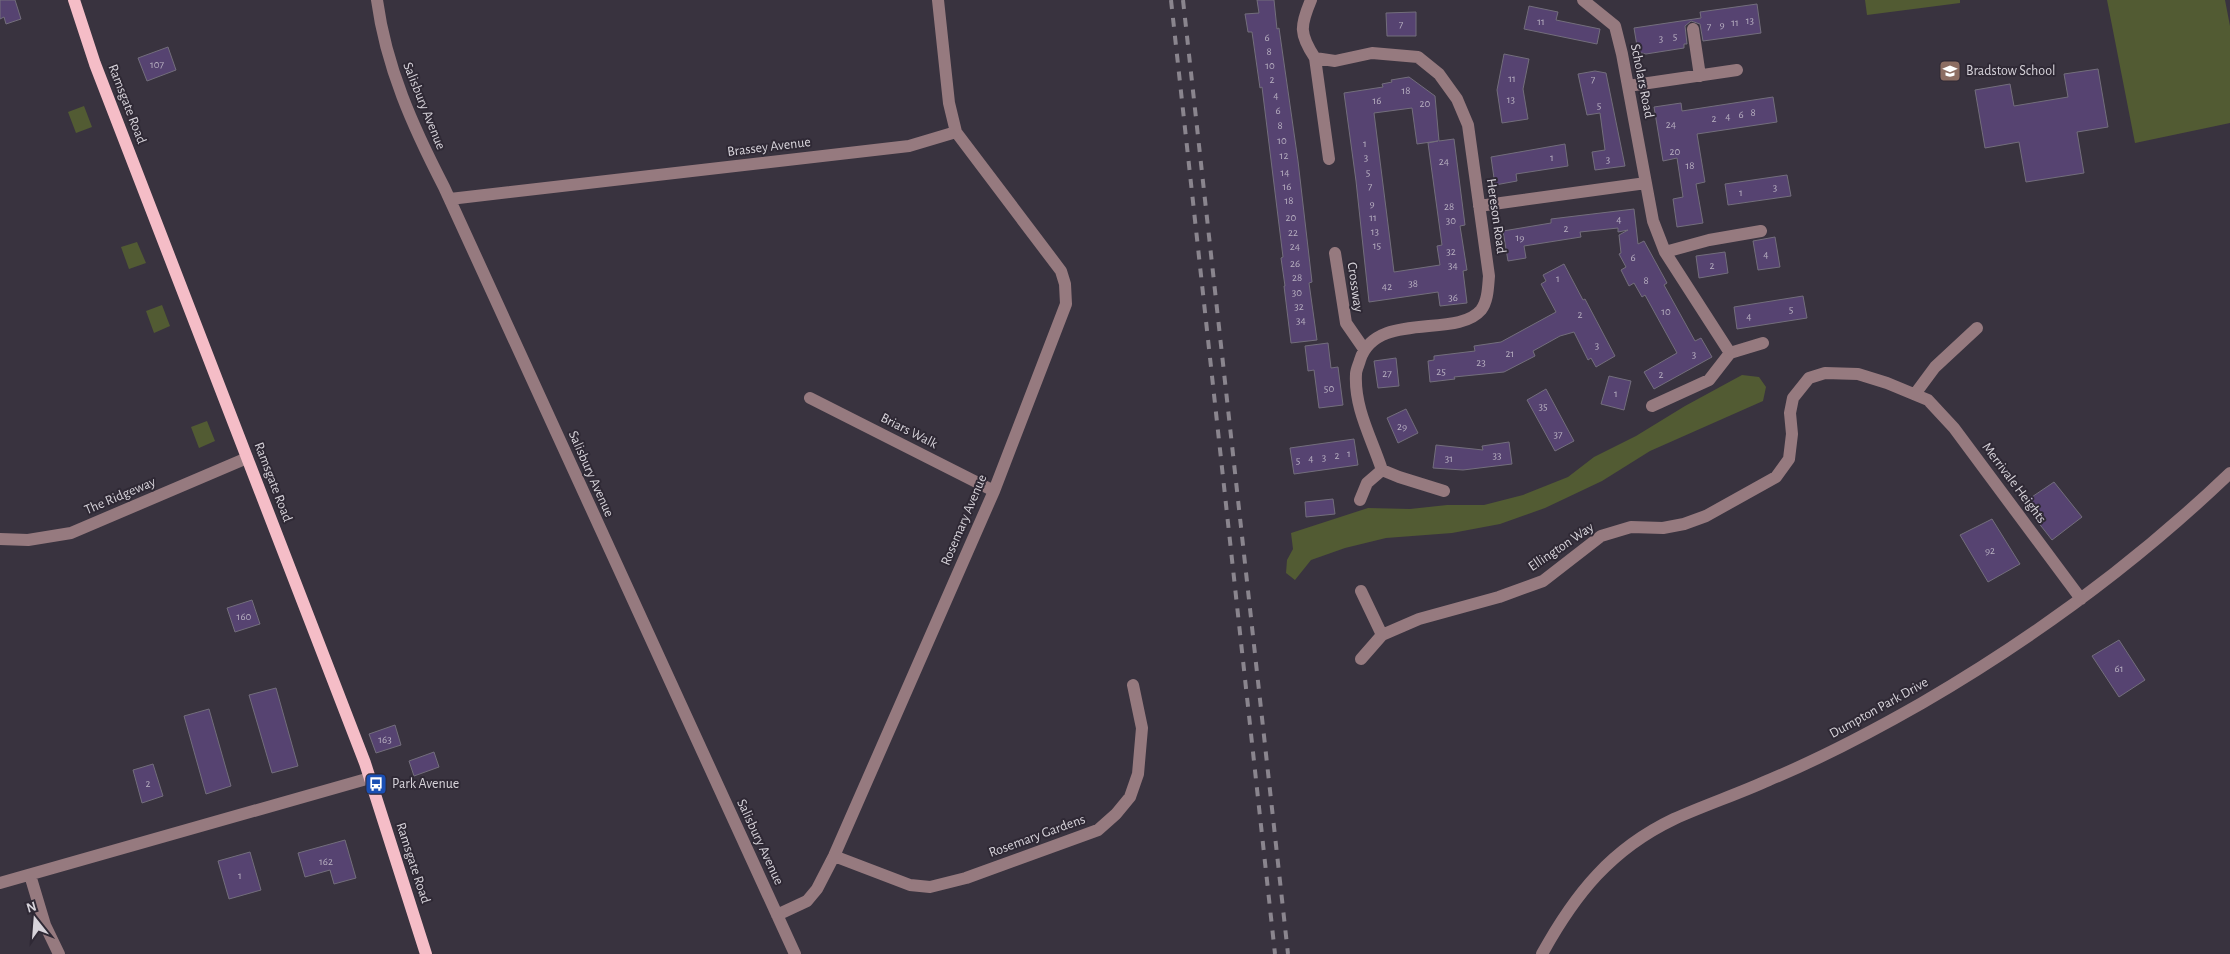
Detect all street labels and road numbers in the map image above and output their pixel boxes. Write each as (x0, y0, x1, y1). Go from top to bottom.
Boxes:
street label: Scholars Road (1628, 43, 1656, 119)
street label: Salisbury Avenue (400, 60, 448, 152)
street label: Ramsgate Road (105, 62, 149, 146)
street label: Brassey Avenue (726, 135, 812, 159)
street label: Hereson Road (1484, 177, 1508, 255)
street label: Crossway (1345, 261, 1365, 313)
street label: Briars Walk (878, 411, 940, 452)
street label: Salisbury Avenue (566, 429, 616, 519)
street label: Ramsgate Road (251, 440, 295, 524)
street label: Merrivale Heights (1979, 440, 2049, 526)
street label: Rosemary Avenue (939, 473, 989, 567)
street label: The Ridgeway (82, 475, 158, 517)
street label: Ellington Way (1526, 520, 1596, 574)
street label: Dumpton Park Drive (1827, 675, 1931, 741)
street label: Salisbury Avenue (734, 797, 786, 887)
street label: Rosemary Gardens (987, 812, 1087, 860)
street label: Ramsgate Road (393, 821, 433, 905)

